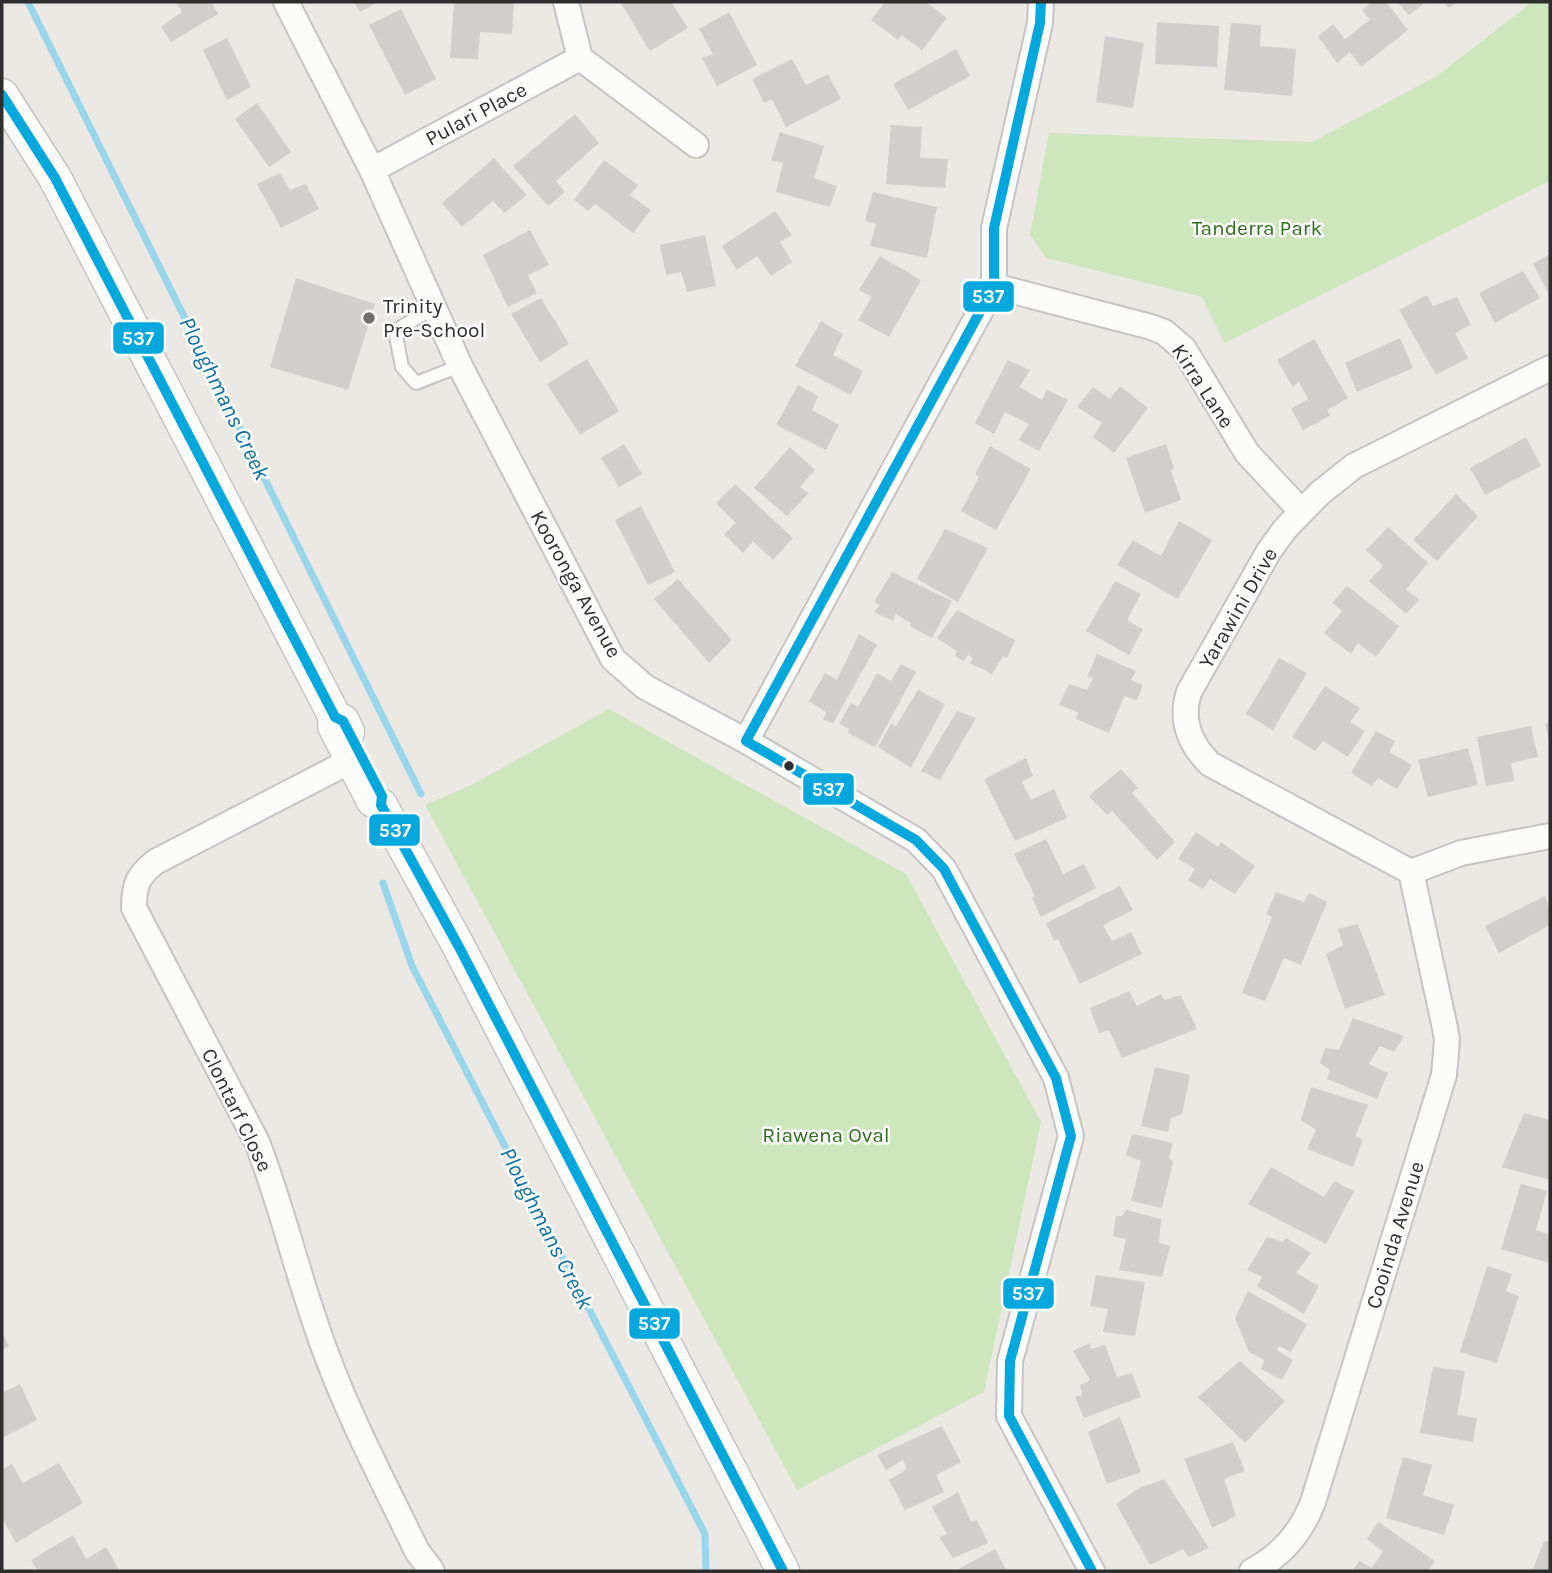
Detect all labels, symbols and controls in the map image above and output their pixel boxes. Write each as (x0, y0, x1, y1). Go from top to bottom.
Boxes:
street label: Pulari Place (421, 77, 531, 151)
park label: Tanderra Park (1192, 216, 1322, 240)
line badge: 537 (962, 280, 1015, 313)
text: 537 (972, 286, 1005, 308)
place label: Trinity Pre-School (383, 294, 485, 342)
marker: Trinity Pre-School (361, 310, 377, 326)
water label: Ploughmans Creek (173, 312, 276, 484)
line badge: 537 (112, 321, 165, 355)
text: 537 (122, 328, 155, 350)
street label: Kirra Lane (1167, 339, 1239, 433)
street label: Kooronga Avenue (526, 506, 626, 662)
street label: Yarawini Drive (1194, 543, 1282, 673)
unlabelled marker (782, 759, 796, 773)
line badge: 537 (802, 772, 855, 806)
text: 537 (812, 779, 845, 801)
line badge: 537 (368, 813, 421, 847)
text: 537 (379, 820, 412, 842)
street label: Clontarf Close (197, 1044, 277, 1176)
park label: Riawena Oval (762, 1123, 890, 1147)
water label: Ploughmans Creek (494, 1143, 599, 1314)
street label: Cooinda Avenue (1361, 1158, 1429, 1312)
line badge: 537 (1002, 1277, 1055, 1310)
text: 537 (1012, 1283, 1045, 1305)
line badge: 537 (628, 1307, 681, 1340)
text: 537 (638, 1313, 671, 1335)

